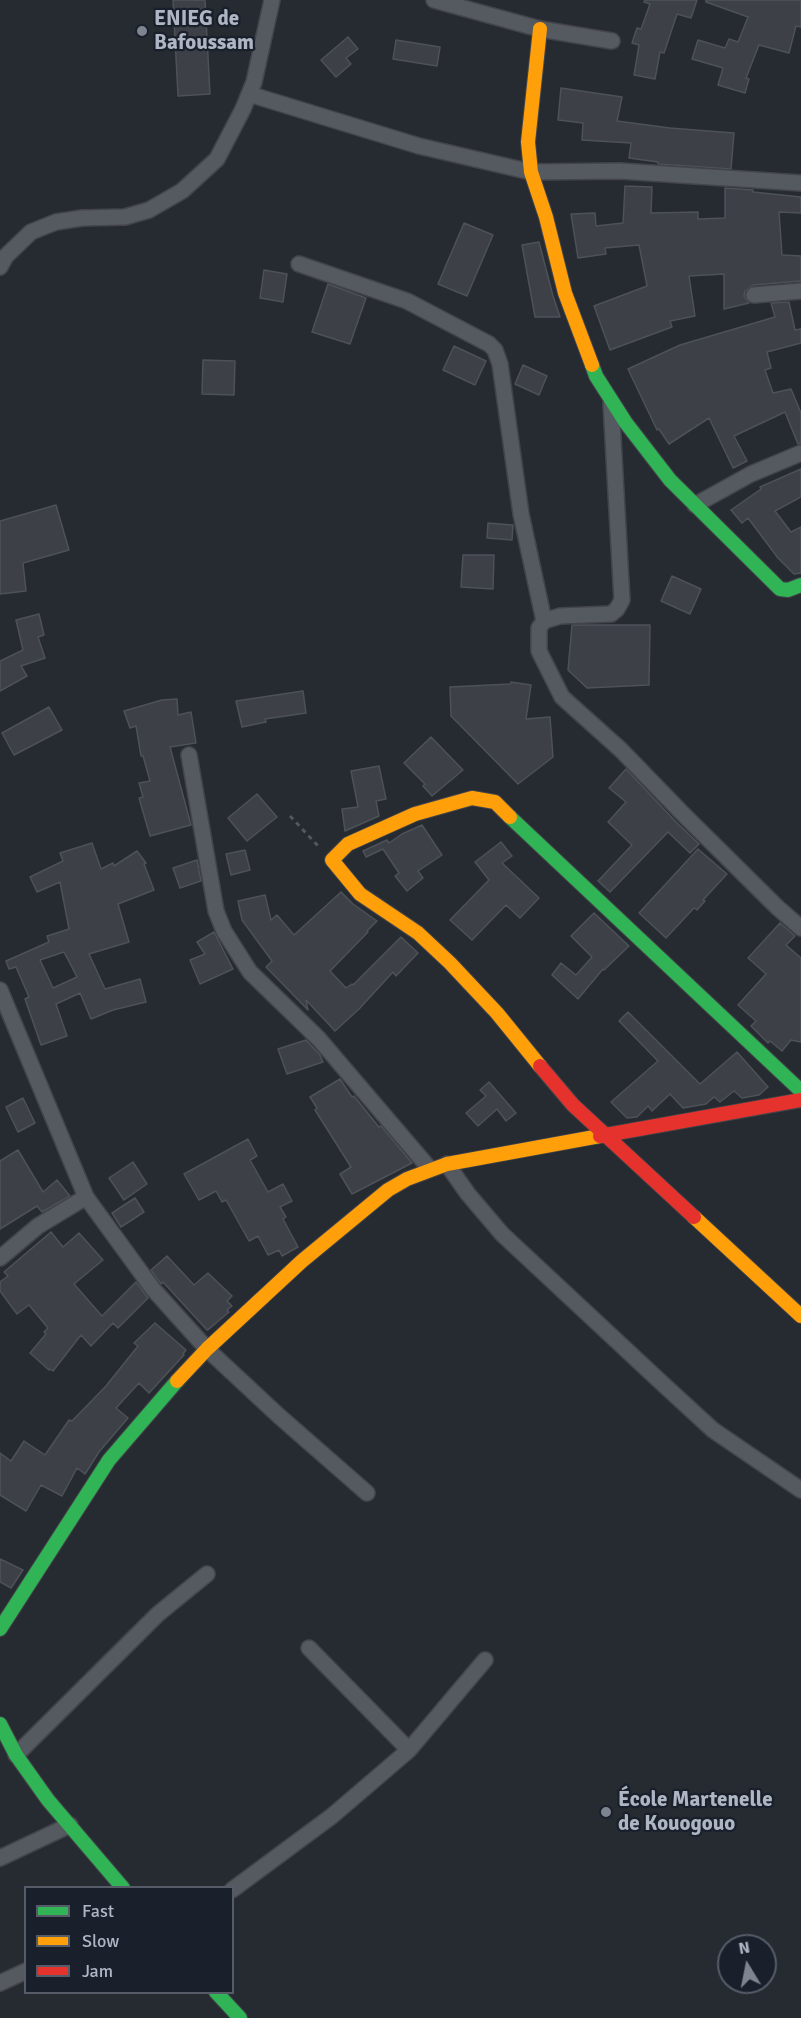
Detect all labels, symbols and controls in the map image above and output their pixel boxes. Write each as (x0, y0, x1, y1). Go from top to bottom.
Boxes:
place label: ENIEG de Bafoussam (154, 6, 254, 56)
marker: ENIEG de Bafoussam (135, 24, 149, 38)
place label: École Martenelle de Kouogouo (618, 1787, 773, 1837)
marker: École Martenelle de Kouogouo (599, 1805, 613, 1819)
legend (24, 1886, 234, 1994)
text: Fast (82, 1900, 114, 1922)
text: Slow (82, 1930, 119, 1952)
north arrow (717, 1934, 777, 1994)
text: N (737, 1937, 751, 1959)
text: Jam (82, 1960, 113, 1982)

